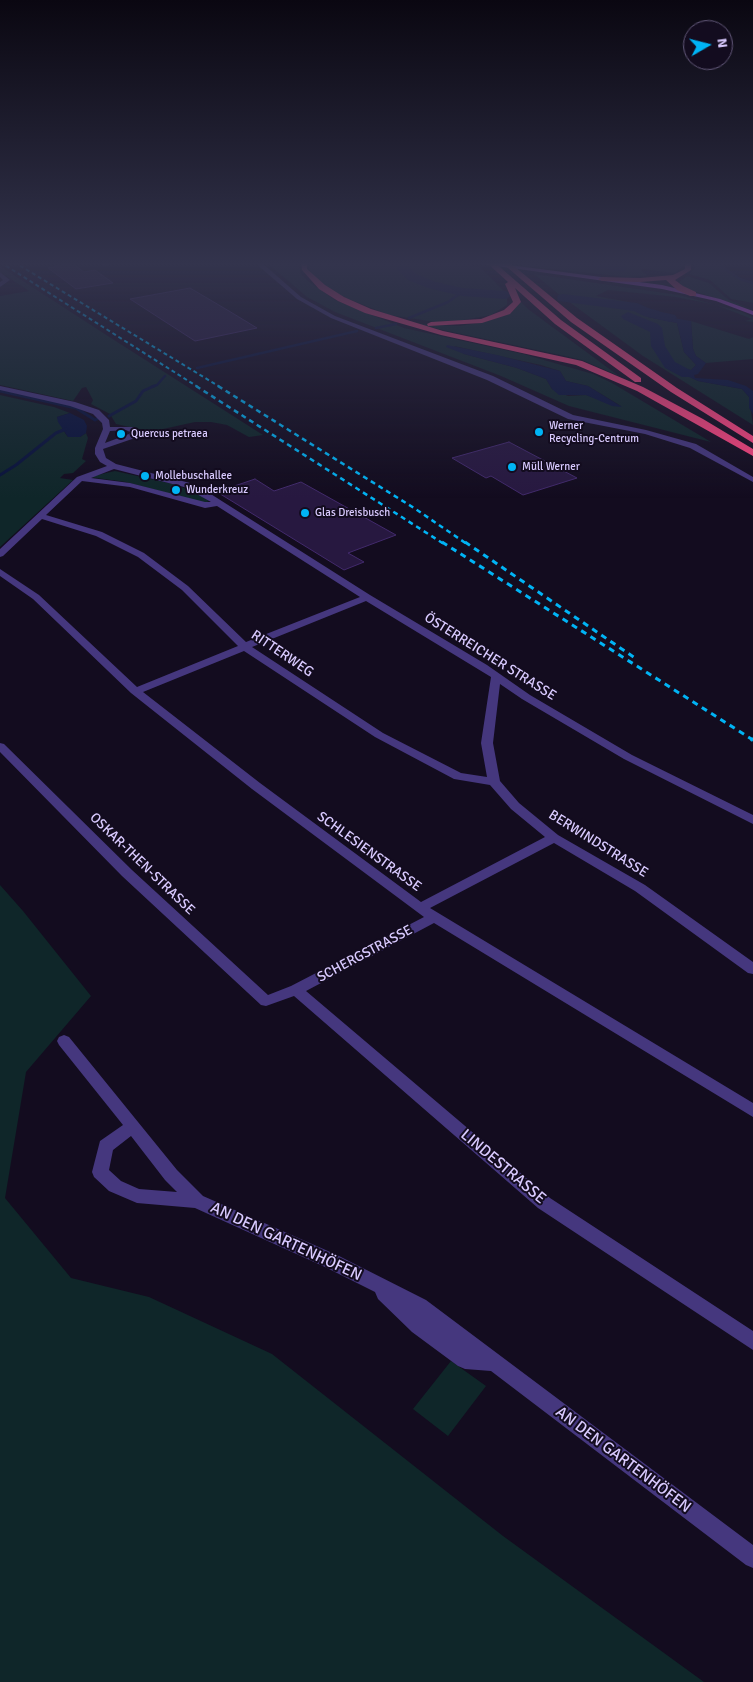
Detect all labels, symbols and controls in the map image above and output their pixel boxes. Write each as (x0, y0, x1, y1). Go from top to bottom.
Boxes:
north arrow (683, 20, 733, 70)
text: N (713, 37, 731, 49)
place label: Werner Recycling-Centrum (549, 419, 639, 445)
marker: Werner Recycling-Centrum (533, 426, 545, 438)
place label: Quercus petraea (131, 427, 208, 441)
marker: Quercus petraea (115, 428, 127, 440)
place label: Müll Werner (522, 460, 580, 474)
marker: Müll Werner (506, 461, 518, 473)
place label: Mollebuschallee (155, 469, 232, 483)
marker: Mollebuschallee (139, 470, 151, 482)
place label: Wunderkreuz (186, 483, 248, 497)
marker: Wunderkreuz (170, 484, 182, 496)
place label: Glas Dreisbusch (315, 506, 390, 520)
marker: Glas Dreisbusch (299, 507, 311, 519)
street label: ÖSTERREICHER STRASSE (421, 610, 559, 704)
street label: RITTERWEG (248, 627, 316, 681)
street label: BERWINDSTRASSE (545, 807, 651, 881)
street label: OSKAR-THEN-STRASSE (86, 809, 198, 919)
street label: SCHLESIENSTRASSE (314, 809, 424, 895)
street label: SCHERGSTRASSE (314, 922, 416, 986)
street label: LINDESTRASSE (456, 1126, 550, 1208)
street label: AN DEN GARTENHÖFEN (207, 1198, 365, 1286)
street label: AN DEN GARTENHÖFEN (551, 1403, 695, 1517)

